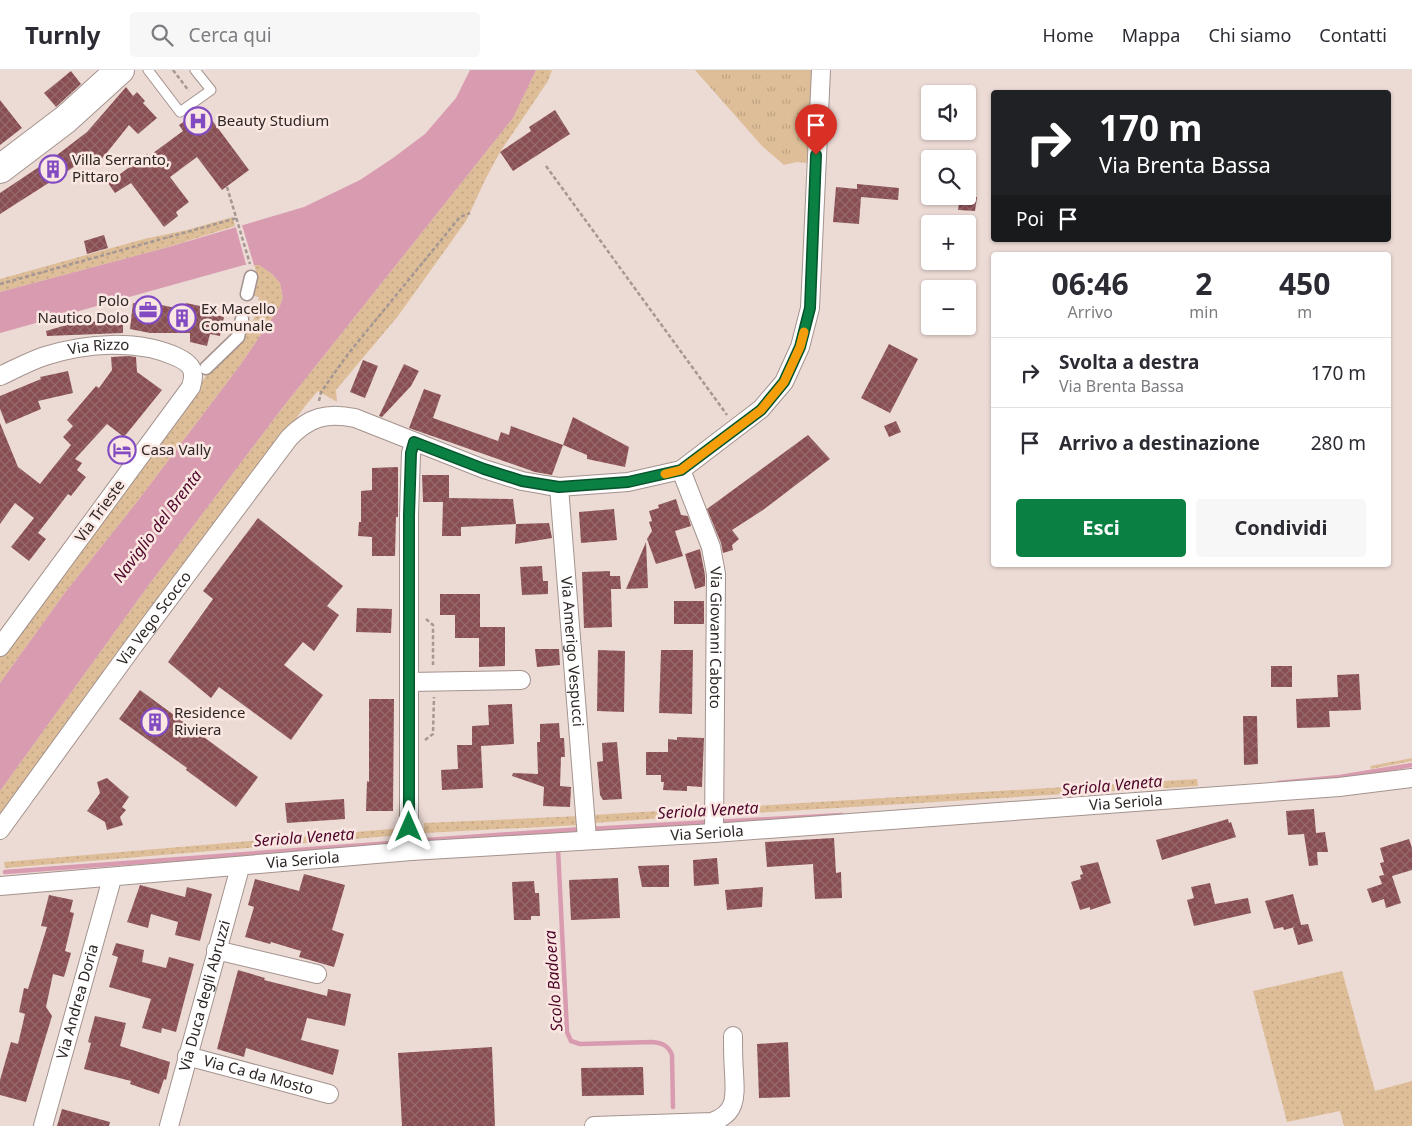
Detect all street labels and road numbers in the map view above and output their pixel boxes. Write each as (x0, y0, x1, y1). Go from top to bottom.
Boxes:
street label: Via Rizzo (66, 334, 130, 359)
street label: Via Trieste (70, 475, 129, 546)
street label: Via Giovanni Caboto (706, 565, 727, 709)
street label: Via Vego Scocco (112, 567, 195, 669)
street label: Via Amerigo Vespucci (557, 575, 589, 727)
street label: Via Seriola (1088, 789, 1163, 814)
street label: Via Seriola (670, 820, 744, 845)
street label: Via Seriola (265, 846, 340, 872)
street label: Via Duca degli Abruzzi (173, 918, 234, 1073)
street label: Via Andrea Doria (51, 942, 102, 1061)
street label: Via Ca da Mosto (202, 1050, 316, 1098)

